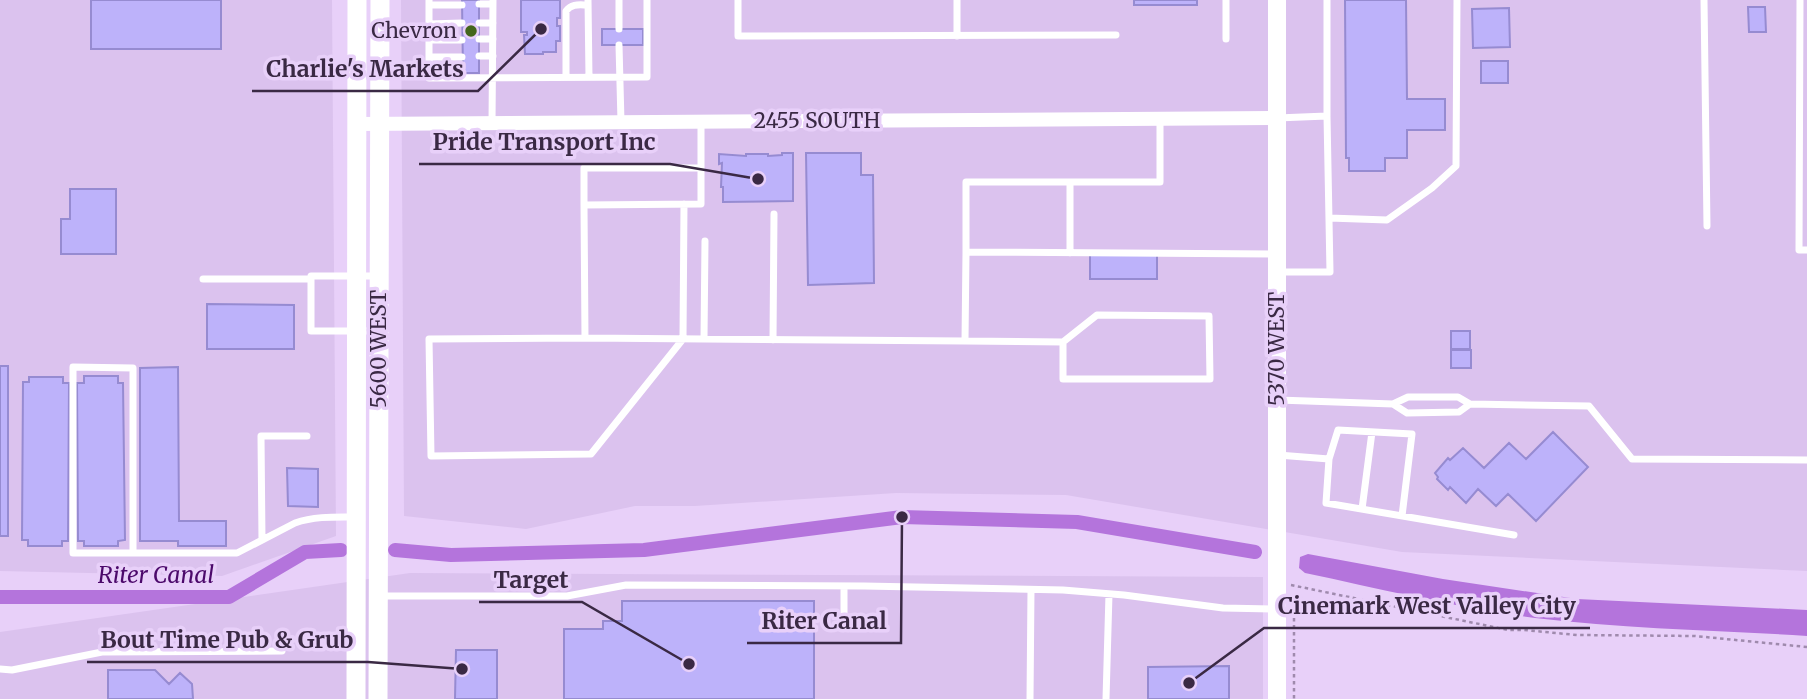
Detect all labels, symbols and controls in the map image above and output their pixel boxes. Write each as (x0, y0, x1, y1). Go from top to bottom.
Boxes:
place label: Chevron (371, 17, 457, 44)
marker: Chevron (463, 23, 479, 39)
callout: Charlie's Markets (252, 47, 478, 91)
text: Charlie's Markets (266, 54, 464, 83)
street label: 2455 SOUTH (754, 107, 880, 134)
callout: Pride Transport Inc (419, 120, 670, 164)
text: Pride Transport Inc (432, 127, 656, 156)
street label: 5600 WEST (365, 289, 392, 408)
street label: 5370 WEST (1263, 292, 1290, 406)
callout: Target (479, 558, 582, 602)
water label: Riter Canal (98, 560, 214, 589)
text: Target (493, 565, 569, 594)
callout: Cinemark West Valley City (1264, 584, 1590, 628)
text: Cinemark West Valley City (1278, 591, 1576, 620)
callout: Riter Canal (747, 599, 901, 643)
text: Riter Canal (761, 606, 887, 635)
callout: Bout Time Pub & Grub (87, 618, 368, 662)
text: Bout Time Pub & Grub (101, 625, 354, 654)

